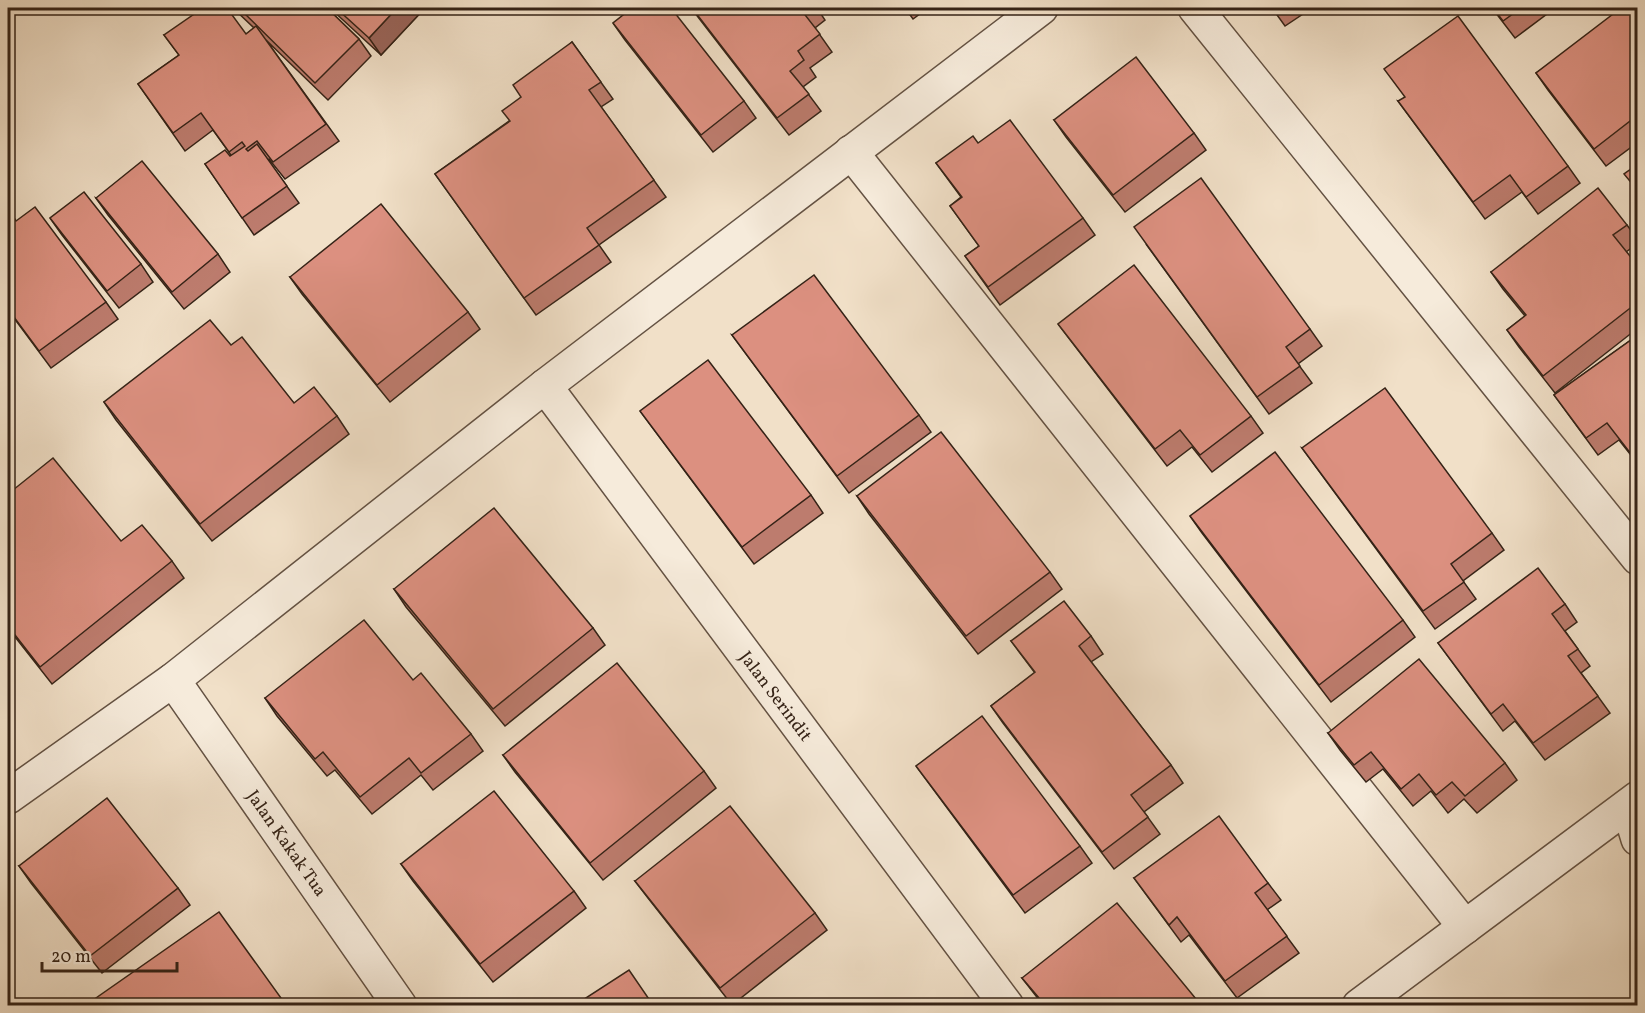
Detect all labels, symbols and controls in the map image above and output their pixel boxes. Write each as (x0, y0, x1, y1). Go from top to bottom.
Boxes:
street label: Jalan Serindit (732, 646, 817, 747)
street label: Jalan Kakak Tua (240, 785, 332, 902)
scale bar (42, 935, 177, 973)
text: 20 m (51, 945, 91, 970)

